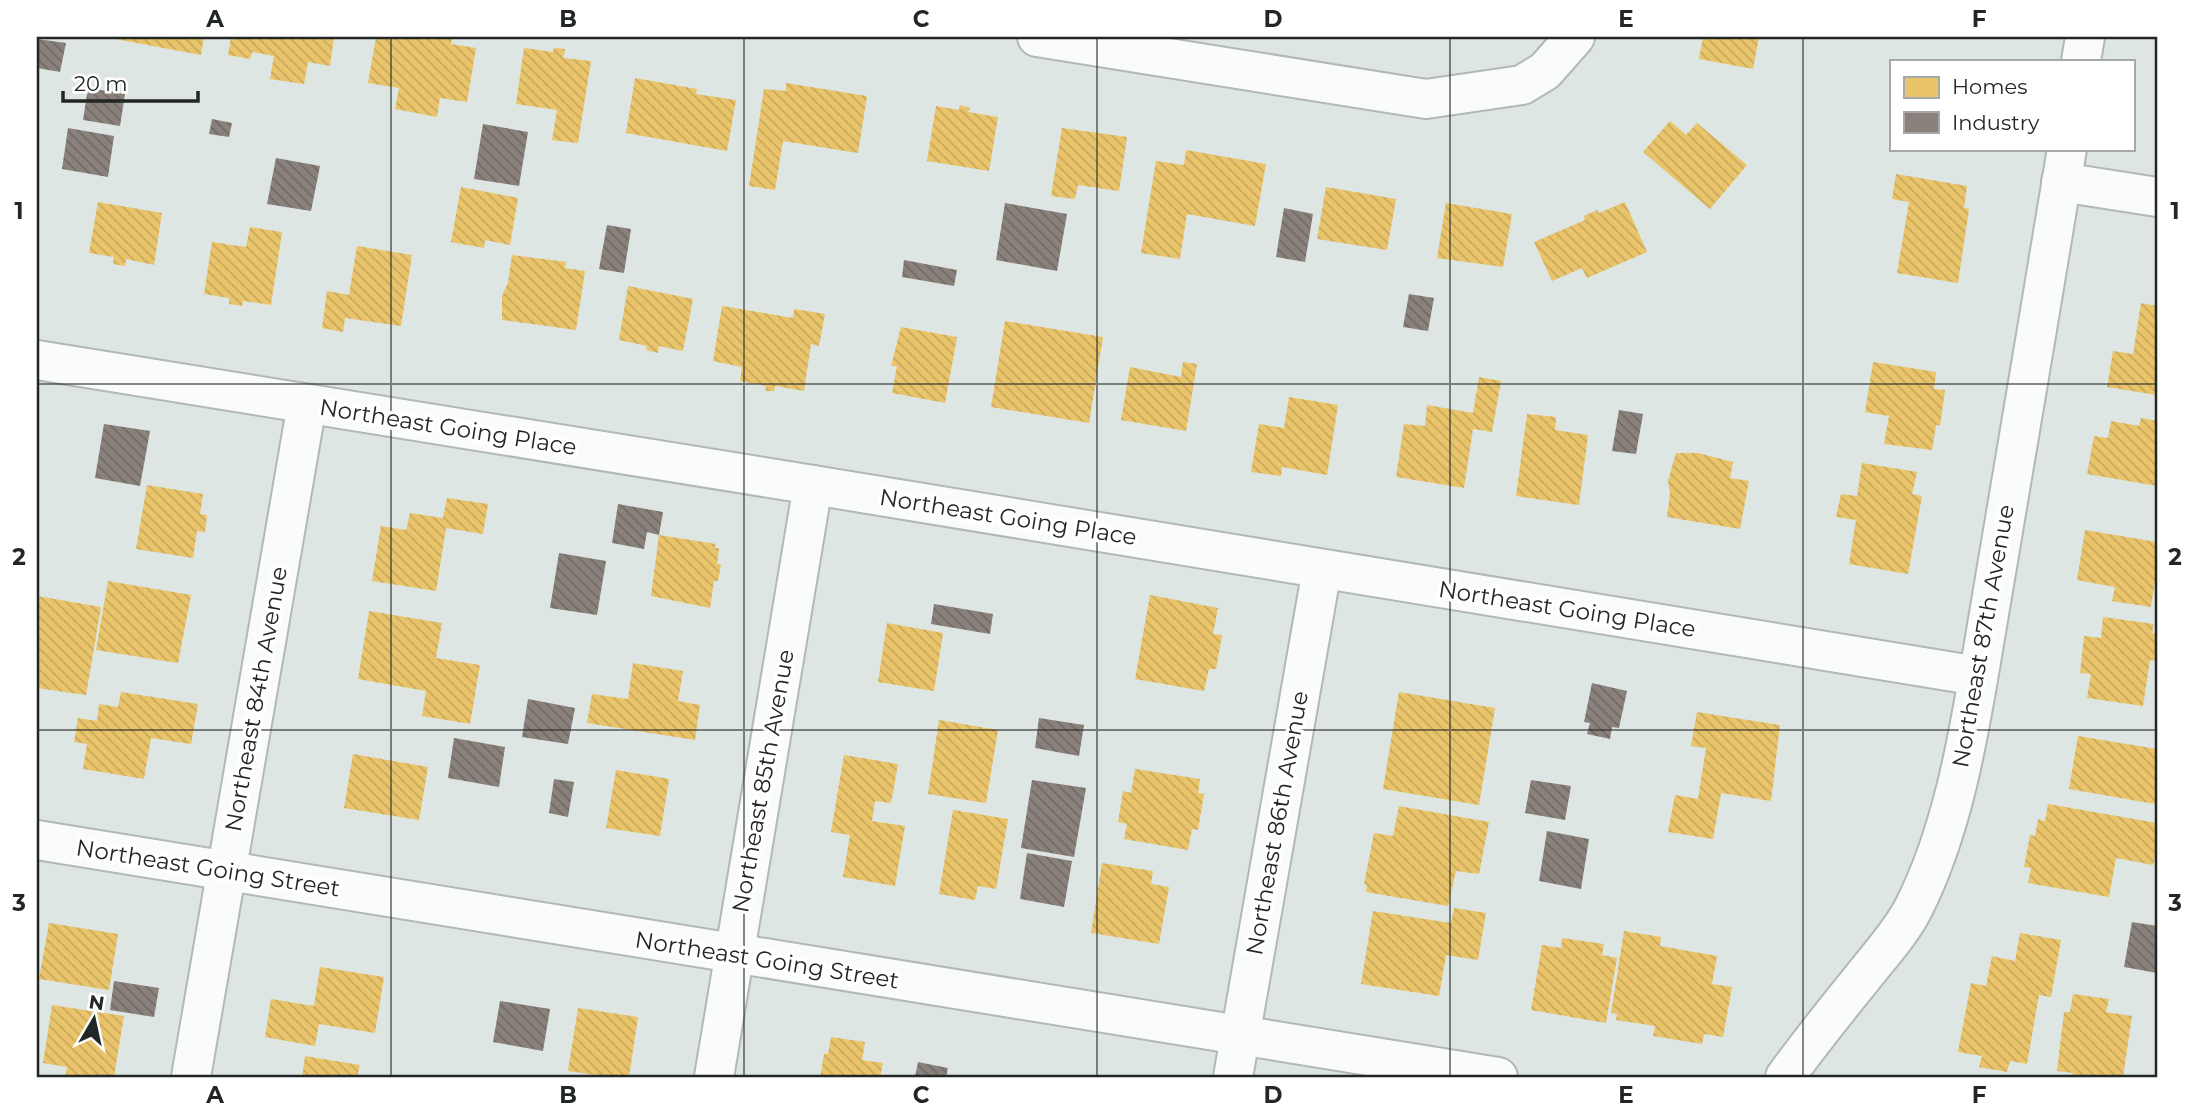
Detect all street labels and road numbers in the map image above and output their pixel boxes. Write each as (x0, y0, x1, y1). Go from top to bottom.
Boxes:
street label: Northeast Going Place (317, 393, 579, 461)
street label: Northeast Going Place (877, 483, 1139, 551)
street label: Northeast 87th Avenue (1946, 502, 2020, 770)
street label: Northeast 84th Avenue (219, 564, 293, 834)
street label: Northeast Going Place (1436, 575, 1698, 643)
street label: Northeast 85th Avenue (726, 647, 800, 915)
street label: Northeast 86th Avenue (1240, 689, 1314, 957)
street label: Northeast Going Street (74, 833, 342, 903)
street label: Northeast Going Street (633, 925, 901, 995)

